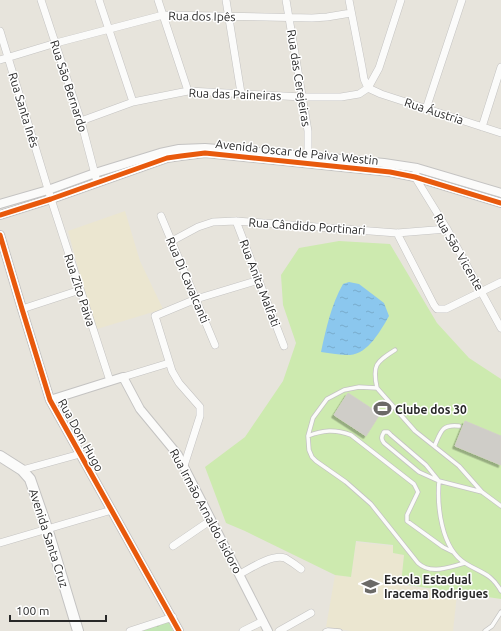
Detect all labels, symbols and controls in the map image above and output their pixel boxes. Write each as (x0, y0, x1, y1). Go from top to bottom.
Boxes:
street label: Rua dos Ipês (168, 9, 236, 23)
street label: Rua das Cerejeiras (285, 29, 313, 127)
street label: Rua São Bernardo (48, 38, 90, 134)
street label: Rua Santa Inês (6, 71, 42, 149)
street label: Rua das Paineiras (188, 86, 282, 102)
street label: Rua Áustria (403, 95, 465, 127)
street label: Avenida Oscar de Paiva Westin (215, 137, 379, 167)
street label: Rua São Vicente (432, 211, 486, 293)
street label: Rua Cândido Portinari (248, 215, 366, 237)
street label: Rua Di Cavalcanti (164, 235, 212, 325)
street label: Rua Anita Malfati (237, 237, 283, 329)
street label: Rua Zito Paiva (62, 252, 98, 328)
street label: Rua Dom Hugo (56, 396, 106, 474)
sports icon: Clube dos 30 (372, 399, 392, 419)
place label: Clube dos 30 (395, 403, 467, 416)
street label: Rua Irmão Arnaldo Isidoro (168, 446, 244, 576)
street label: Avenida Santa Cruz (27, 487, 71, 589)
place label: Escola Estadual Iracema Rodrigues (384, 573, 489, 600)
school or university icon: Escola Estadual Iracema Rodrigues (361, 576, 381, 596)
scale bar (10, 597, 106, 623)
text: 100 m (16, 604, 49, 617)

